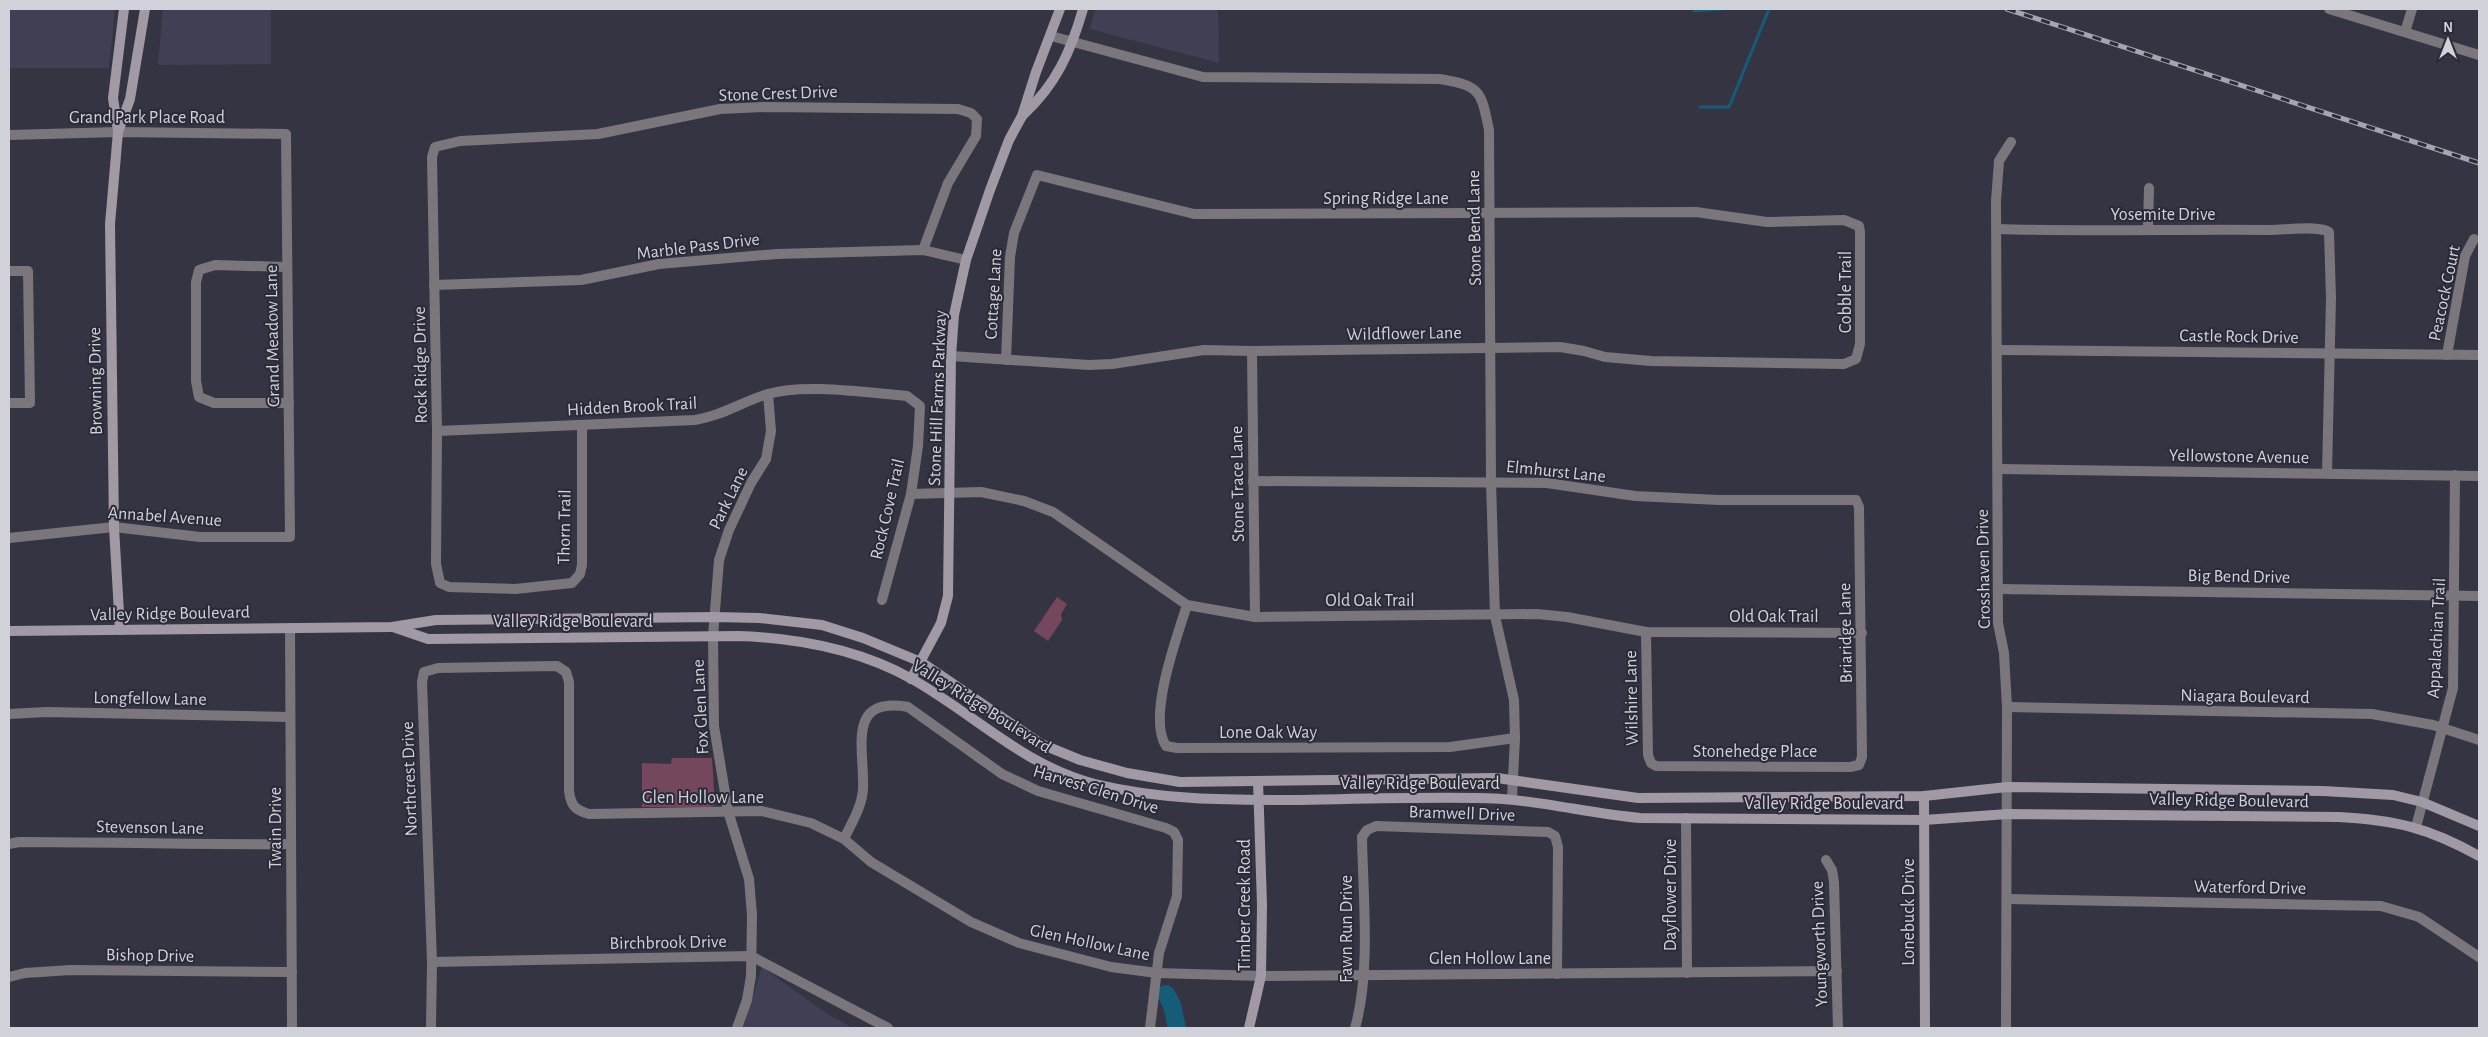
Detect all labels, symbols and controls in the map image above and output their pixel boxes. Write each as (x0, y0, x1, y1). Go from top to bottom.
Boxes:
north arrow (2423, 15, 2473, 65)
text: N (2443, 21, 2453, 35)
street label: Stone Crest Drive (718, 83, 838, 105)
street label: Grand Park Place Road (69, 109, 225, 127)
street label: Stone Bend Lane (1465, 170, 1485, 286)
street label: Spring Ridge Lane (1323, 190, 1449, 208)
street label: Yosemite Drive (2110, 206, 2216, 224)
street label: Marble Pass Drive (636, 231, 761, 263)
street label: Peacock Court (2426, 243, 2464, 343)
street label: Cottage Lane (983, 248, 1005, 340)
street label: Cobble Trail (1837, 251, 1855, 333)
street label: Grand Meadow Lane (263, 265, 283, 407)
street label: Rock Ridge Drive (411, 306, 431, 424)
street label: Stone Hill Farms Parkway (926, 310, 950, 486)
street label: Wildflower Lane (1346, 324, 1462, 344)
street label: Browning Drive (86, 327, 106, 435)
street label: Castle Rock Drive (2179, 327, 2299, 347)
street label: Hidden Brook Trail (566, 395, 698, 419)
street label: Stone Trace Lane (1228, 426, 1248, 542)
street label: Yellowstone Avenue (2169, 447, 2309, 467)
street label: Rock Cove Trail (868, 457, 908, 561)
street label: Elmhurst Lane (1505, 458, 1607, 486)
street label: Park Lane (706, 464, 752, 533)
street label: Thorn Trail (555, 489, 575, 565)
street label: Annabel Avenue (107, 504, 223, 530)
street label: Crosshaven Drive (1974, 509, 1994, 629)
street label: Big Bend Drive (2188, 567, 2290, 587)
street label: Appalachian Trail (2425, 577, 2449, 699)
street label: Briaridge Lane (1836, 583, 1856, 683)
street label: Old Oak Trail (1325, 592, 1415, 610)
street label: Valley Ridge Boulevard (90, 604, 250, 624)
street label: Old Oak Trail (1729, 608, 1819, 626)
street label: Valley Ridge Boulevard (493, 613, 653, 631)
street label: Wilshire Lane (1622, 650, 1642, 746)
street label: Valley Ridge Boulevard (909, 657, 1054, 757)
street label: Fox Glen Lane (690, 659, 712, 755)
street label: Niagara Boulevard (2180, 687, 2310, 707)
street label: Longfellow Lane (93, 689, 207, 709)
street label: Northcrest Drive (399, 721, 421, 837)
street label: Lone Oak Way (1219, 724, 1317, 742)
street label: Stonehedge Place (1693, 743, 1817, 761)
street label: Harvest Glen Drive (1031, 762, 1161, 818)
street label: Valley Ridge Boulevard (1340, 775, 1500, 793)
street label: Twain Drive (267, 787, 285, 869)
street label: Glen Hollow Lane (642, 789, 764, 807)
street label: Valley Ridge Boulevard (2149, 791, 2309, 811)
street label: Valley Ridge Boulevard (1744, 795, 1904, 813)
street label: Bramwell Drive (1408, 803, 1516, 825)
street label: Stevenson Lane (96, 818, 204, 838)
street label: Timber Creek Road (1236, 839, 1254, 971)
street label: Dayflower Drive (1662, 839, 1680, 951)
street label: Lonebuck Drive (1900, 858, 1918, 966)
street label: Fawn Run Drive (1338, 875, 1356, 983)
street label: Waterford Drive (2194, 878, 2306, 898)
street label: Youngworth Drive (1809, 881, 1831, 1007)
street label: Glen Hollow Lane (1028, 921, 1151, 964)
street label: Birchbrook Drive (609, 933, 727, 953)
street label: Bishop Drive (106, 946, 194, 966)
street label: Glen Hollow Lane (1429, 950, 1551, 968)

